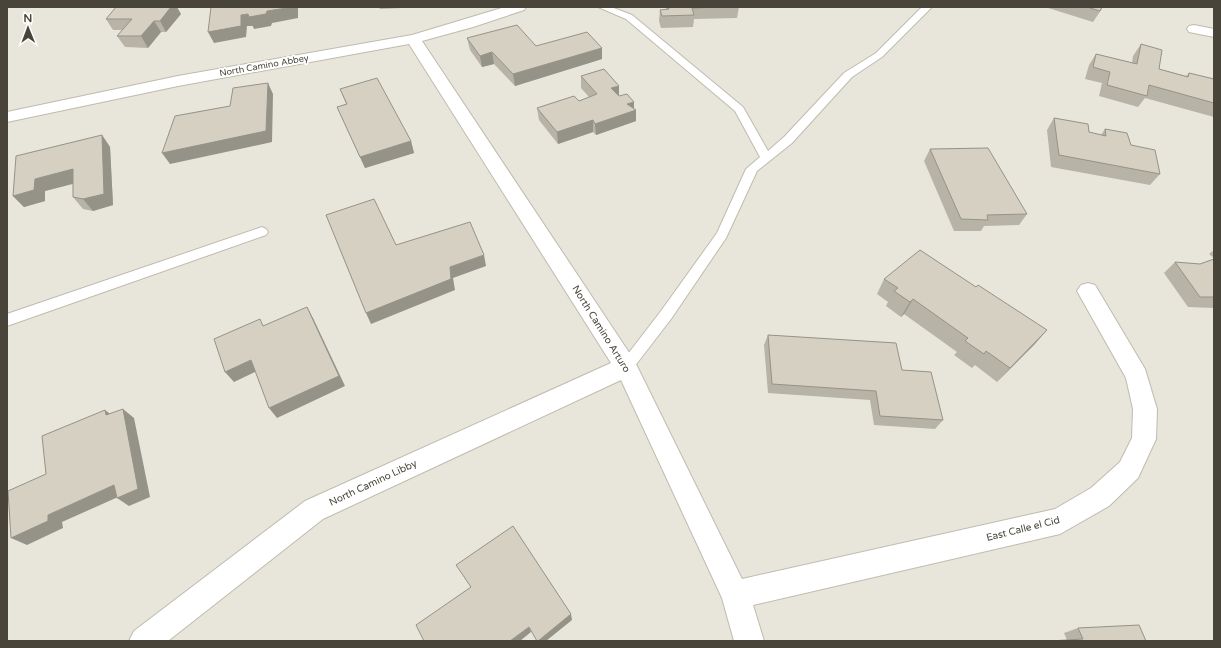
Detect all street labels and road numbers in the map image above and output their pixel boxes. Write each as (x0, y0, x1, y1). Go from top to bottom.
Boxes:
street label: North Camino Abbey (219, 53, 310, 79)
street label: North Camino Arturo (569, 283, 633, 375)
street label: North Camino Libby (327, 457, 419, 509)
street label: East Calle el Cid (985, 514, 1061, 544)

